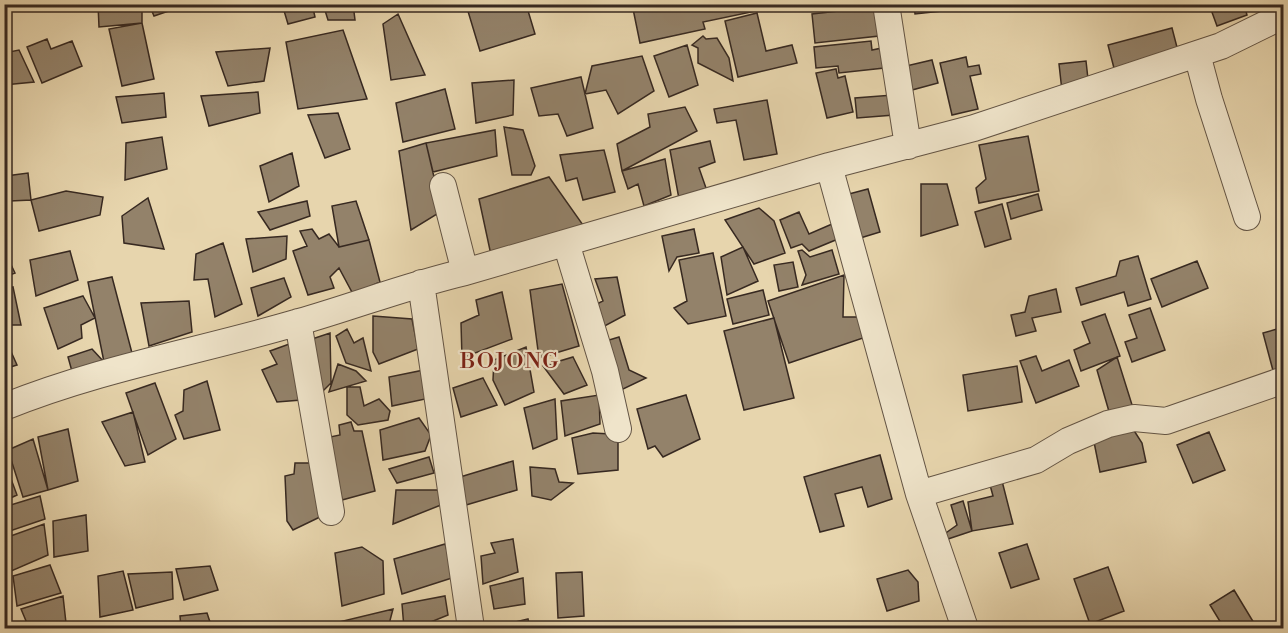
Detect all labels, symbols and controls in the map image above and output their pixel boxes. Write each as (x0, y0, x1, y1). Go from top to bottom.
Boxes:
district label: BOJONG (459, 348, 560, 375)

